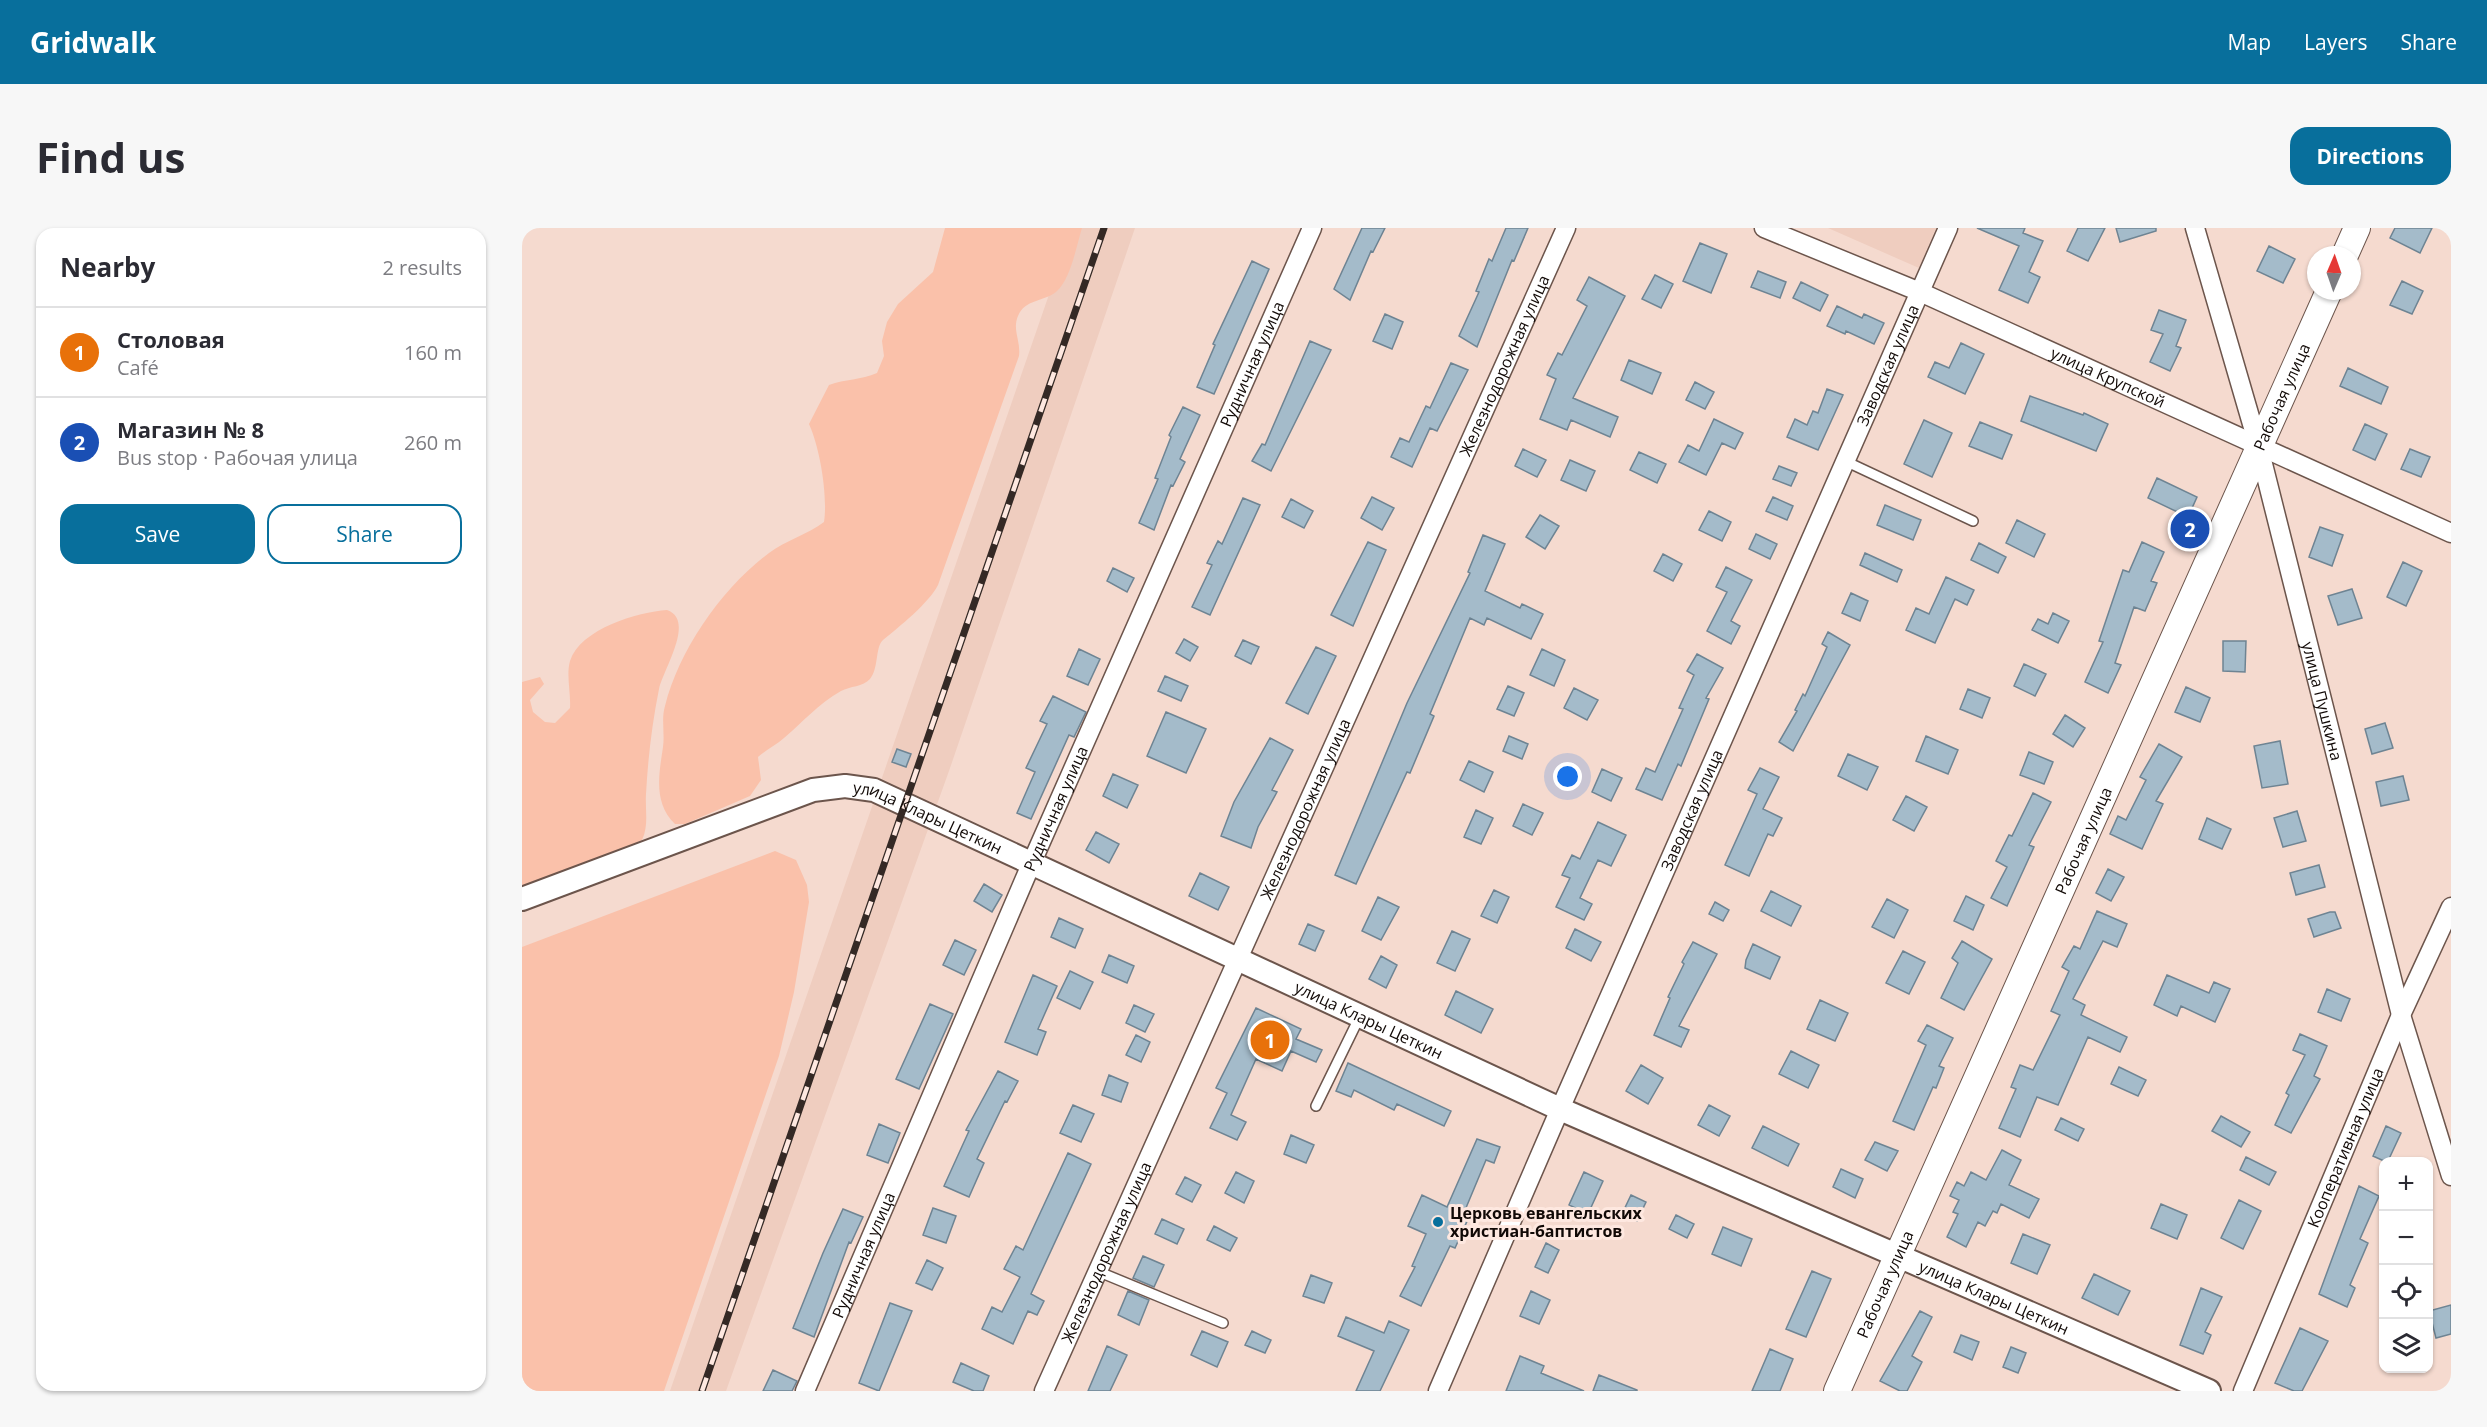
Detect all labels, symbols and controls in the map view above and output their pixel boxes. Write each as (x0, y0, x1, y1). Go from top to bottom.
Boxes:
text: Gridwalk (30, 23, 156, 61)
text: Map (2228, 28, 2271, 56)
text: Layers (2304, 28, 2368, 56)
text: Share (2401, 28, 2457, 56)
button: Directions (2290, 127, 2451, 185)
text: Find us (36, 128, 185, 185)
north arrow (2307, 246, 2361, 300)
text: Nearby (60, 249, 155, 285)
text: 2 results (382, 254, 462, 281)
street label: Железнодорожная улица (1454, 271, 1555, 460)
street label: Рудничная улица (1215, 298, 1289, 430)
street label: Заводская улица (1851, 301, 1924, 429)
text: Столовая (117, 324, 225, 354)
text: 1 (74, 339, 85, 366)
text: 160 m (404, 339, 462, 366)
street label: Рабочая улица (2248, 340, 2315, 454)
street label: улица Крупской (2047, 342, 2169, 413)
text: Café (117, 354, 159, 381)
text: Магазин № 8 (117, 414, 264, 444)
text: 2 (74, 429, 85, 456)
text: 260 m (404, 429, 462, 456)
text: Bus stop · Рабочая улица (117, 444, 358, 471)
button: Save (60, 504, 255, 564)
button: Share (267, 504, 462, 564)
pin: 2 (2170, 506, 2210, 552)
street label: улица Пушкина (2297, 639, 2348, 763)
street label: Железнодорожная улица (1255, 715, 1355, 903)
street label: Рудничная улица (1018, 742, 1093, 875)
street label: Заводская улица (1655, 746, 1728, 874)
your location (1553, 762, 1582, 791)
street label: улица Клары Цеткин (852, 776, 1006, 859)
street label: Рабочая улица (2050, 783, 2117, 898)
street label: улица Клары Цеткин (1291, 976, 1447, 1064)
pin: 1 (1250, 1018, 1290, 1062)
street label: Кооперативная улица (2302, 1064, 2389, 1231)
map controls (2379, 1157, 2433, 1373)
button: + (2379, 1157, 2433, 1211)
street label: Железнодорожная улица (1056, 1158, 1156, 1346)
street label: Рудничная улица (827, 1189, 900, 1321)
place label: Церковь евангельских христиан-баптистов (1450, 1202, 1643, 1242)
button: − (2379, 1211, 2433, 1265)
marker: Церковь евангельских христиан-баптистов (1431, 1215, 1445, 1229)
street label: Рабочая улица (1851, 1227, 1918, 1341)
street label: улица Клары Цеткин (1916, 1255, 2072, 1340)
button: locate (2379, 1265, 2433, 1319)
button: layers (2379, 1319, 2433, 1373)

